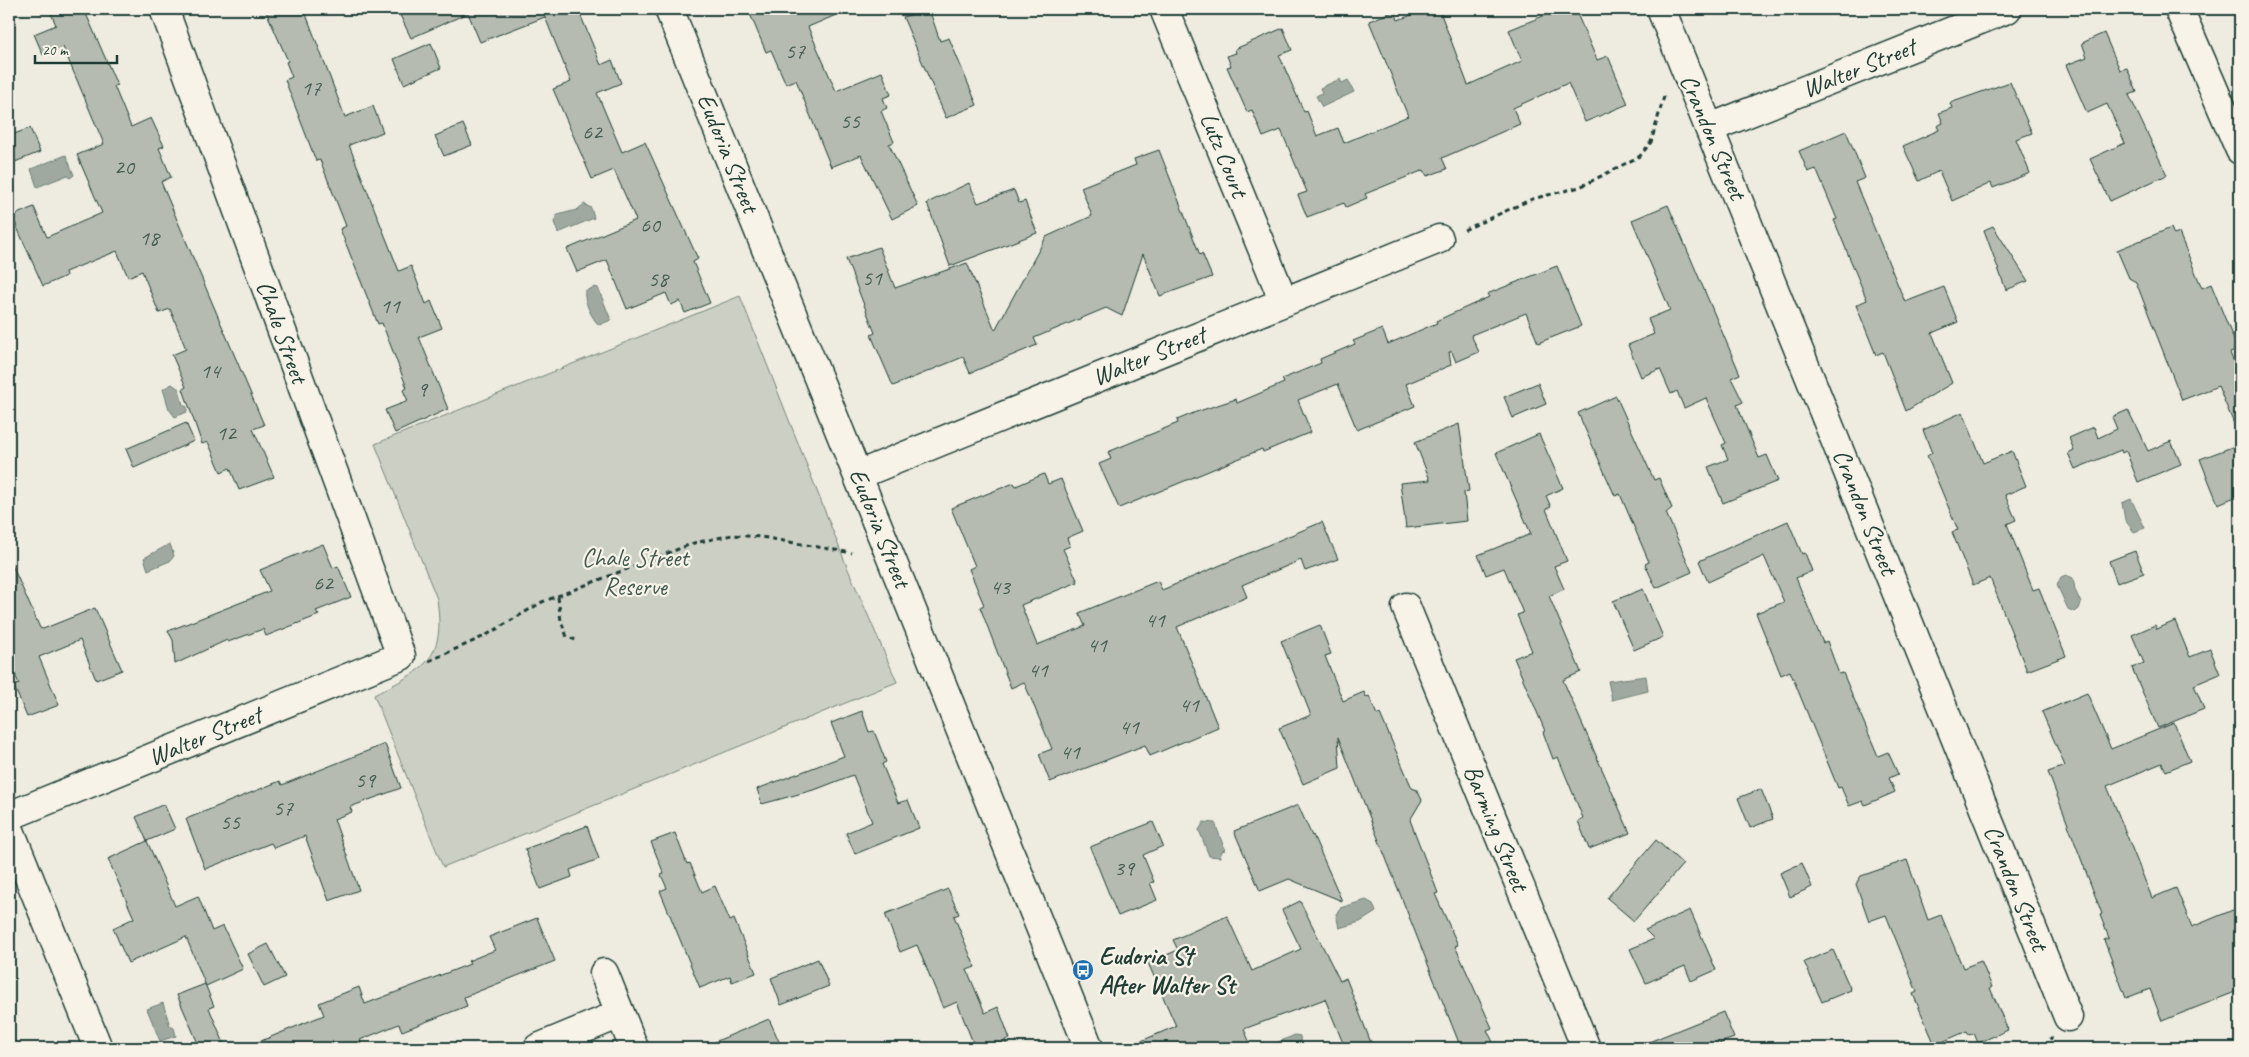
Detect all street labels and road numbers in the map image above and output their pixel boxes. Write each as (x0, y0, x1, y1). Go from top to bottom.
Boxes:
street label: Walter Street (1798, 29, 1924, 105)
street label: Crandon Street (1672, 70, 1755, 207)
street label: Eudoria Street (690, 89, 767, 220)
street label: Lutz Court (1193, 108, 1256, 205)
street label: Chale Street (249, 276, 316, 390)
street label: Walter Street (1088, 317, 1214, 393)
street label: Crandon Street (1825, 444, 1906, 582)
street label: Eudoria Street (842, 464, 919, 595)
street label: Walter Street (144, 697, 270, 773)
street label: Barming Street (1456, 760, 1537, 898)
street label: Crandon Street (1976, 820, 2057, 958)

